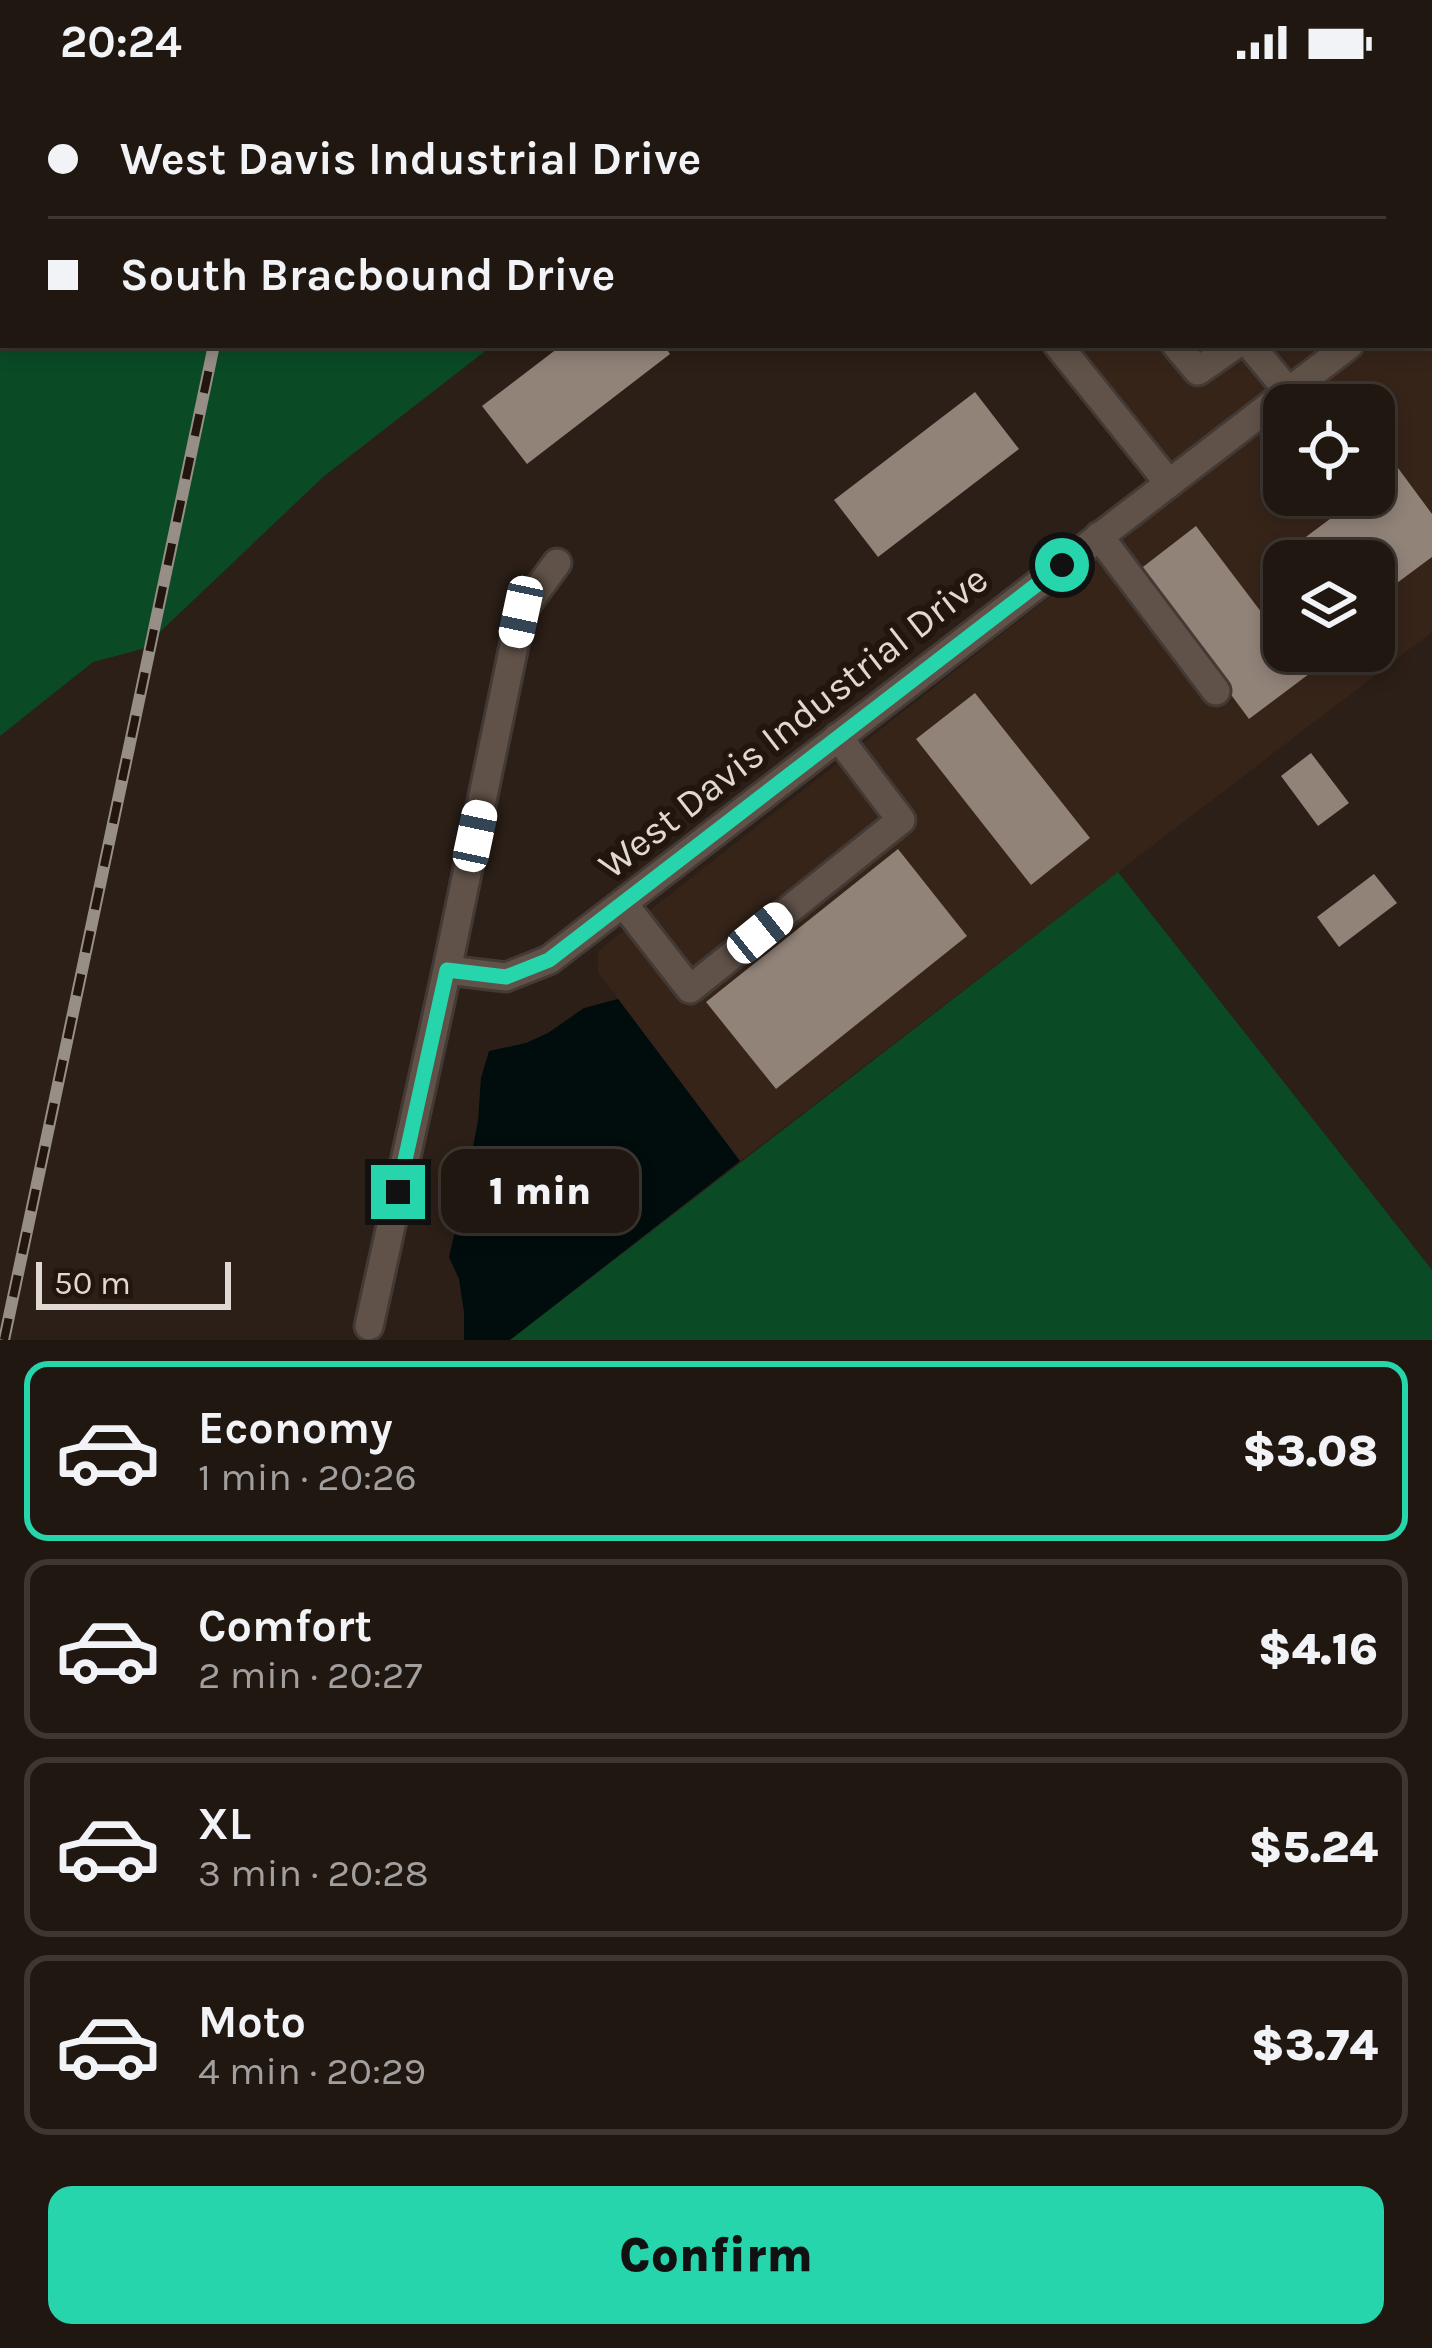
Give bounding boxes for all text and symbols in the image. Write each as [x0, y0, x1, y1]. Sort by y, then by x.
text: 20:24 [60, 16, 182, 68]
text: West Davis Industrial Drive [120, 133, 701, 185]
text: South Bracbound Drive [120, 249, 615, 301]
map controls [1263, 384, 1395, 672]
button: locate [1263, 384, 1395, 516]
route start [1035, 538, 1089, 592]
button: layers [1263, 540, 1395, 672]
street label: West Davis Industrial Drive [589, 556, 997, 888]
car [496, 573, 546, 651]
car [450, 797, 500, 875]
car [721, 896, 799, 970]
callout: 1 min [440, 1150, 638, 1234]
route end [371, 1165, 425, 1219]
text: 1 min [489, 1168, 591, 1214]
scale bar [36, 1256, 231, 1309]
text: 50 m [54, 1264, 131, 1302]
icon: car [54, 1397, 162, 1505]
text: Economy [198, 1402, 393, 1454]
text: $3.08 [1242, 1425, 1378, 1477]
text: 1 min · 20:26 [198, 1454, 417, 1500]
icon: car [54, 1595, 162, 1703]
text: Comfort [198, 1600, 372, 1652]
text: $4.16 [1258, 1623, 1378, 1675]
text: 2 min · 20:27 [198, 1652, 423, 1698]
icon: car [54, 1793, 162, 1901]
text: XL [198, 1798, 251, 1850]
text: $5.24 [1249, 1821, 1378, 1873]
text: 3 min · 20:28 [198, 1850, 429, 1896]
icon: car [54, 1991, 162, 2099]
text: Moto [198, 1996, 306, 2048]
text: $3.74 [1251, 2019, 1378, 2071]
text: 4 min · 20:29 [198, 2048, 426, 2094]
button: Confirm [48, 2186, 1384, 2324]

